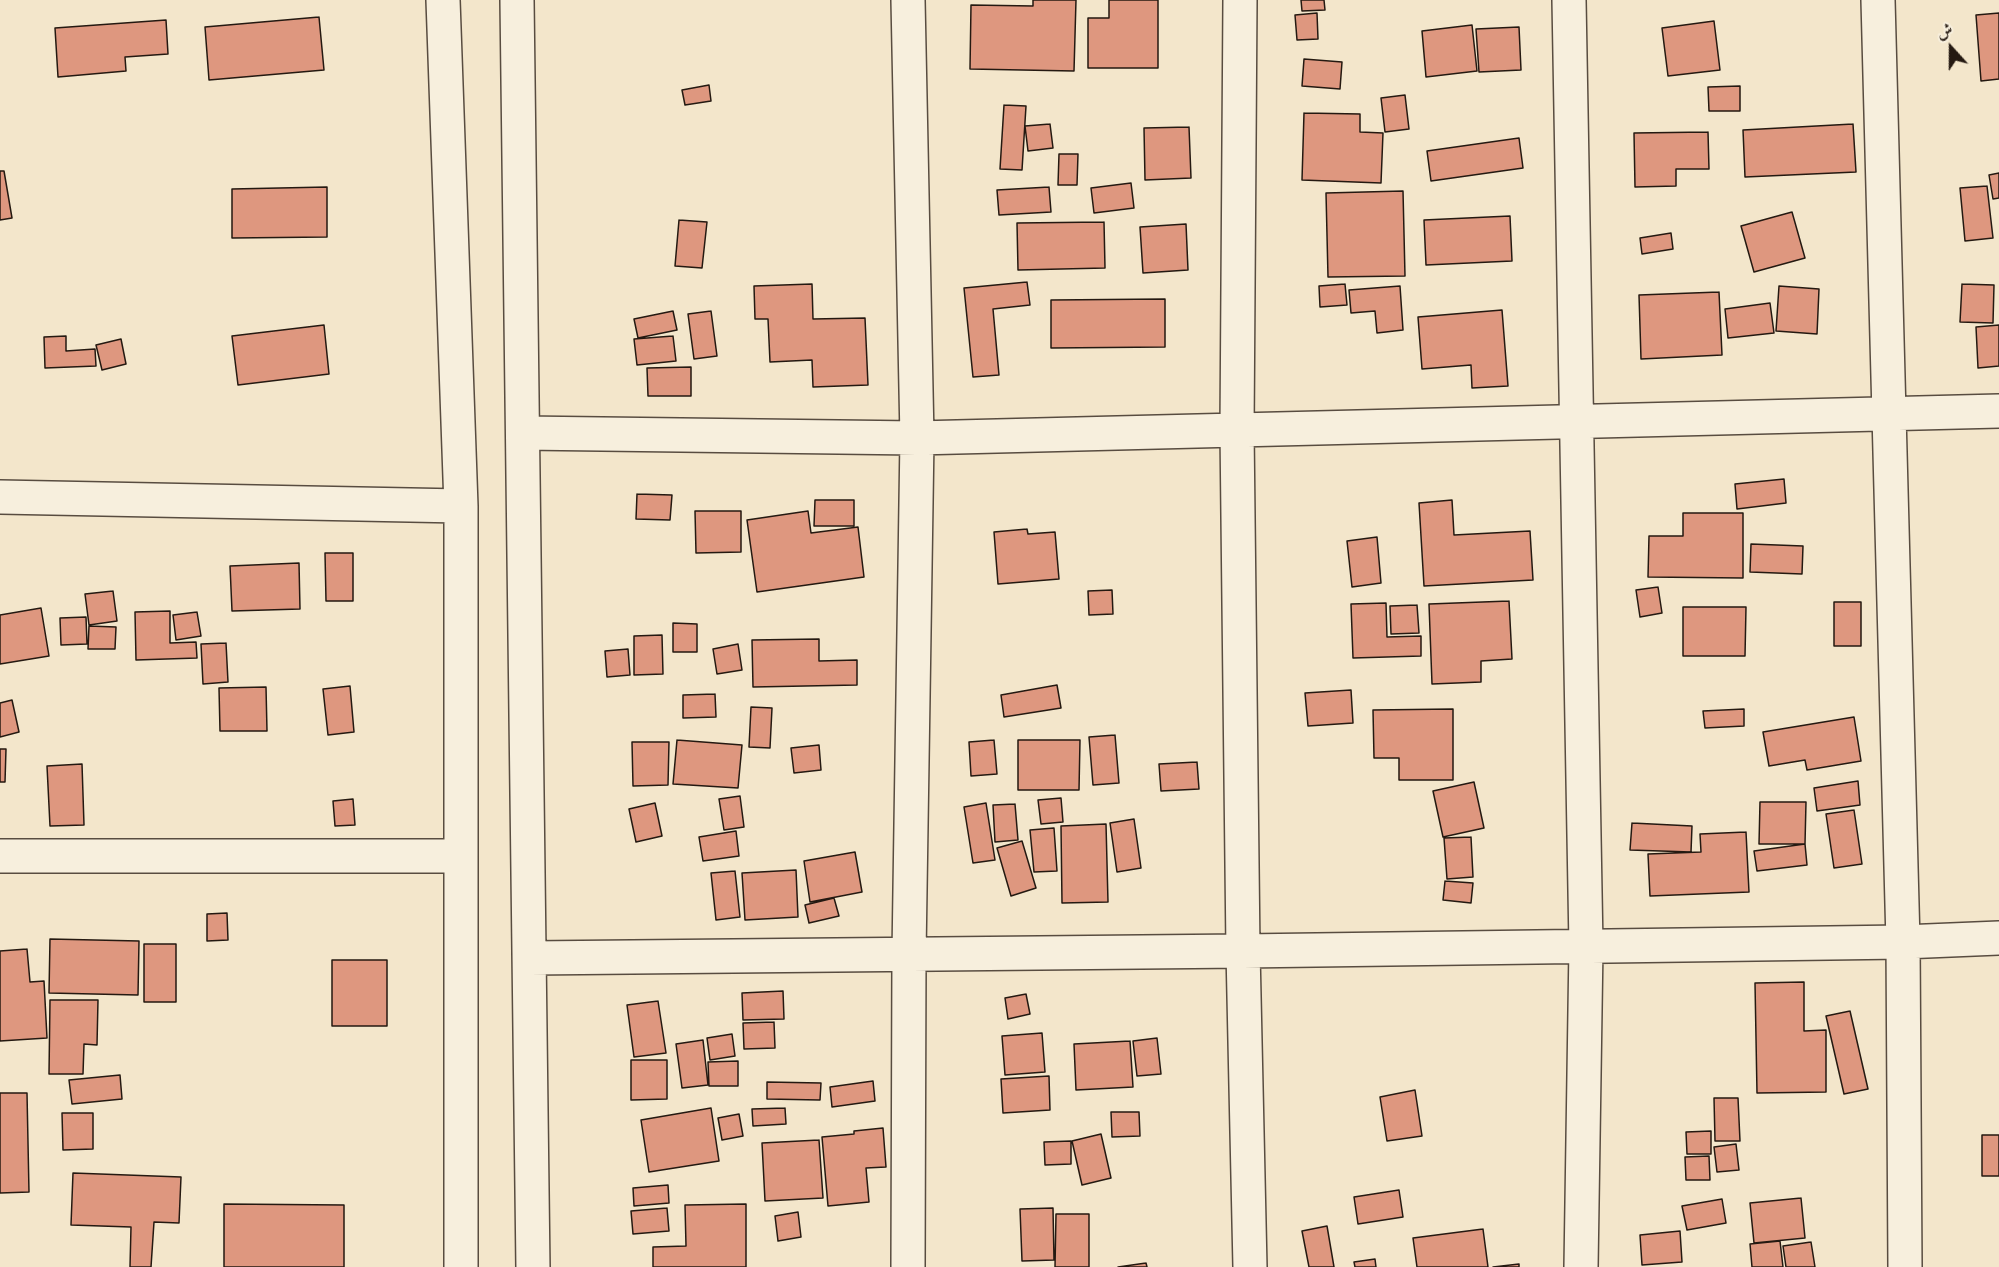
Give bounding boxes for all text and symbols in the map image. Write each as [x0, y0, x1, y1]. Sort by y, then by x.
north arrow [1921, 18, 1981, 78]
text: ش [1934, 19, 1956, 43]

